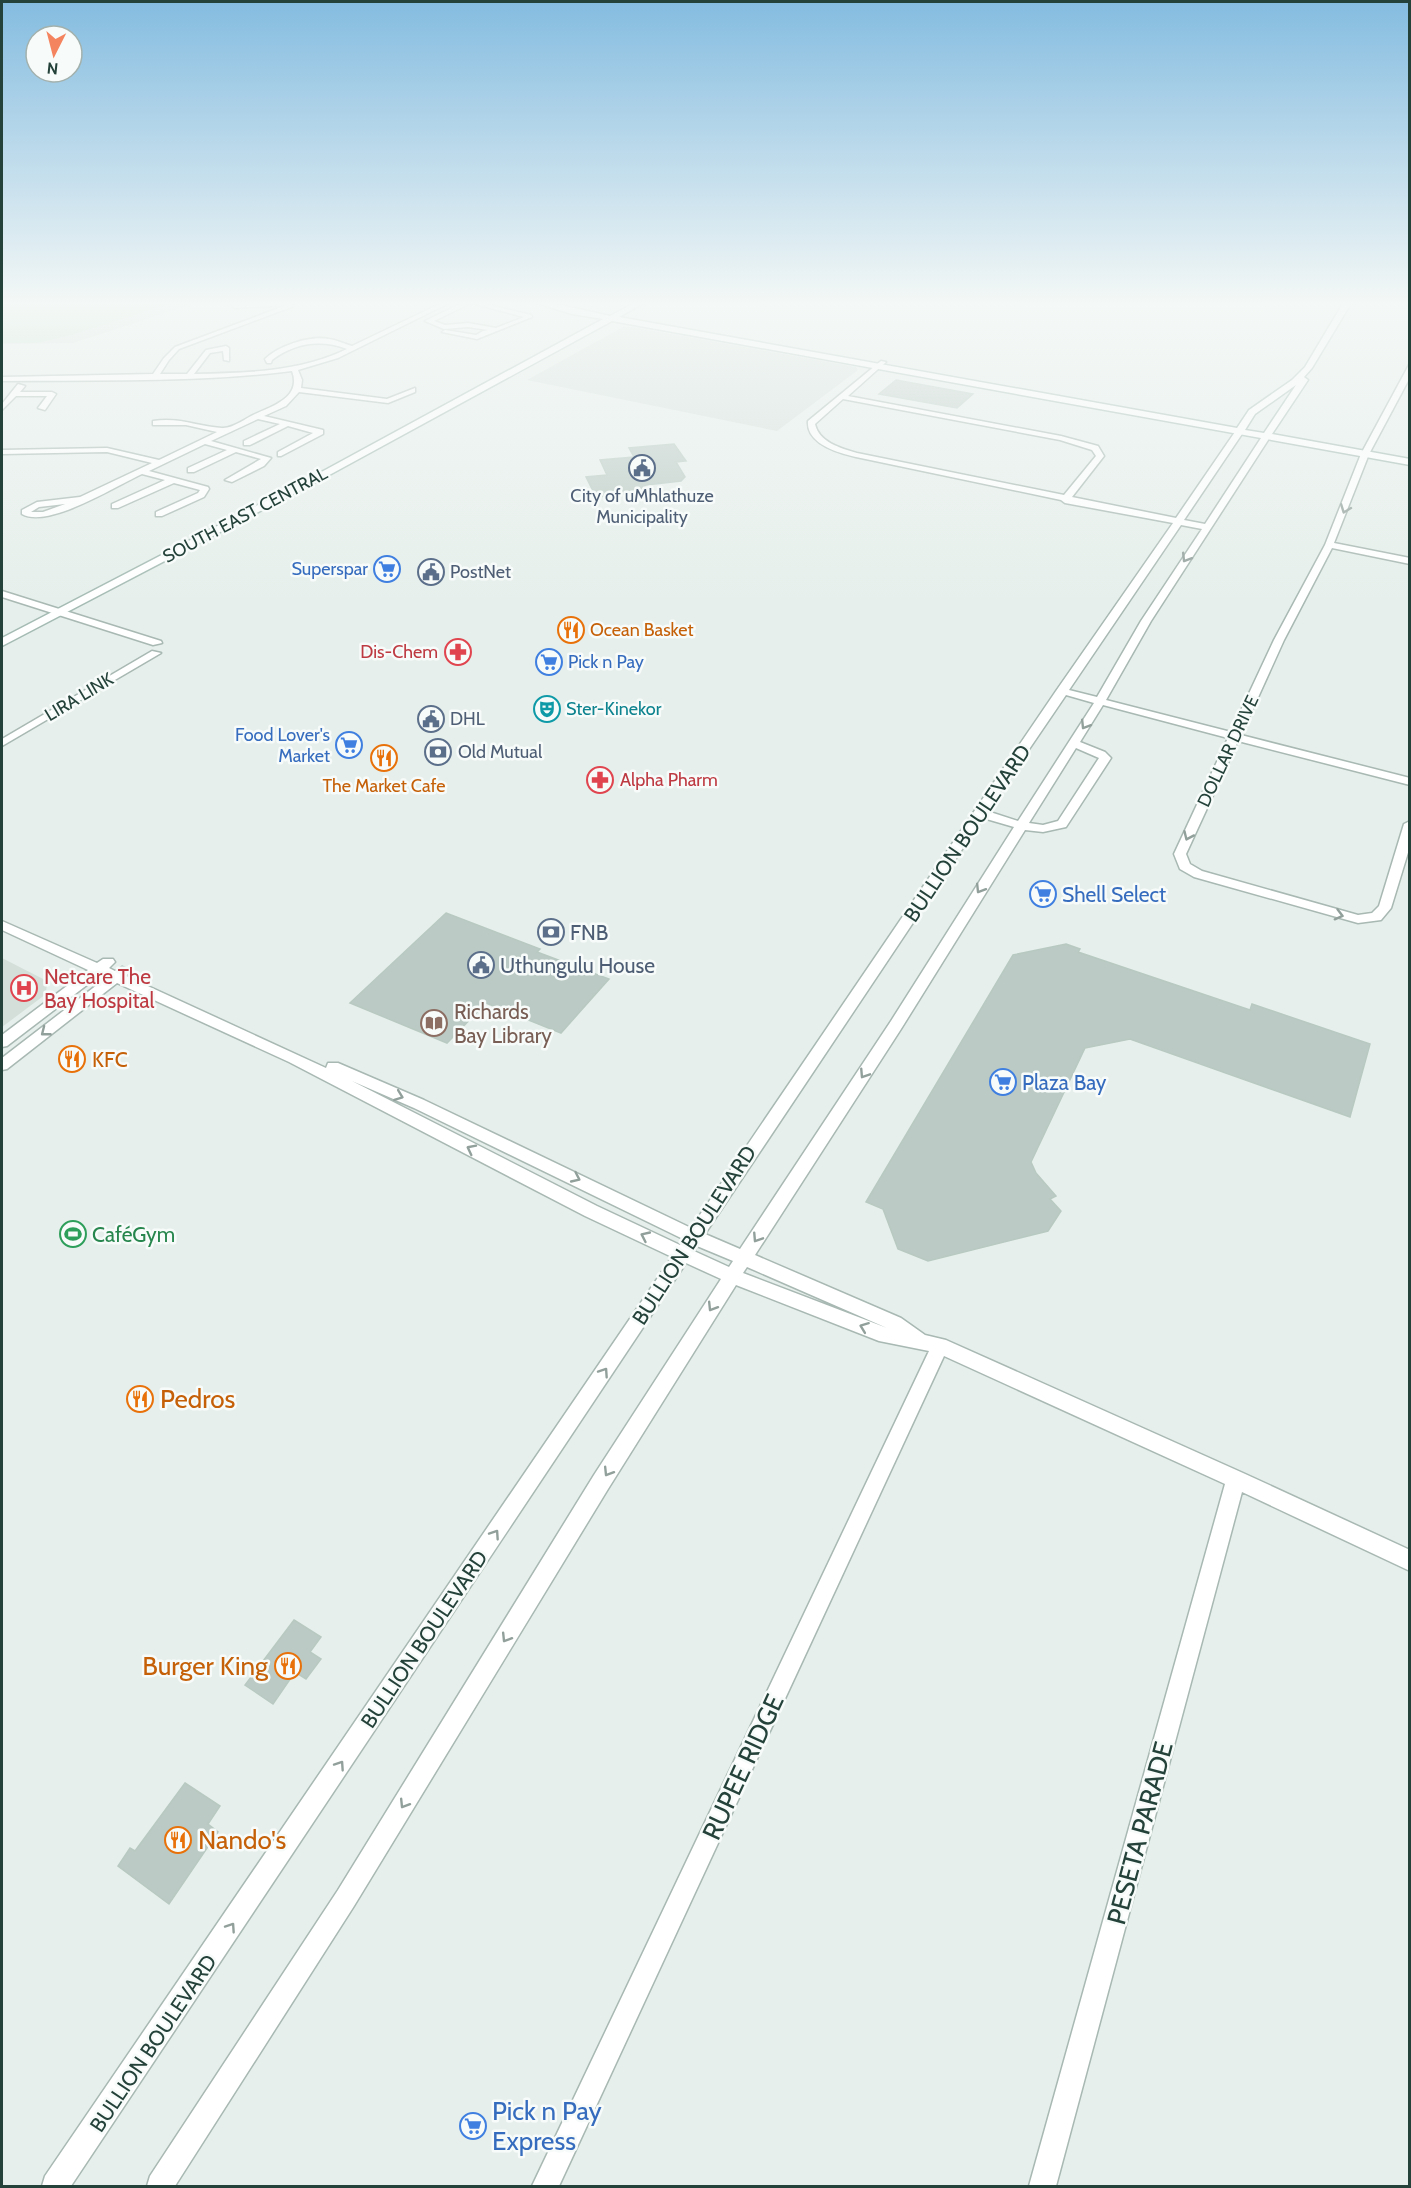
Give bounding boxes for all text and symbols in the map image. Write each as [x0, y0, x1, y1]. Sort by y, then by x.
north arrow [24, 24, 84, 84]
text: N [46, 58, 59, 78]
public building icon: City of uMhlathuze Municipality [627, 453, 657, 483]
street label: SOUTH EAST CENTRAL [159, 462, 331, 568]
place label: City of uMhlathuze Municipality [570, 485, 714, 528]
one-way arrow [1339, 503, 1352, 514]
one-way arrow [1182, 551, 1193, 562]
supermarket icon: Superspar [372, 554, 402, 584]
public building icon: PostNet [416, 557, 446, 587]
place label: Superspar [291, 558, 368, 580]
place label: PostNet [450, 561, 511, 583]
restaurant icon: Ocean Basket [556, 615, 586, 645]
place label: Ocean Basket [590, 619, 694, 641]
pharmacy icon: Dis-Chem [443, 637, 473, 667]
place label: Dis-Chem [360, 641, 438, 663]
supermarket icon: Pick n Pay [534, 647, 564, 677]
place label: Pick n Pay [568, 651, 644, 673]
street label: LIRA LINK [41, 668, 118, 726]
street label: DOLLAR DRIVE [1193, 692, 1263, 810]
theatre icon: Ster-Kinekor [532, 694, 562, 724]
place label: Ster-Kinekor [566, 698, 662, 720]
public building icon: DHL [416, 704, 446, 734]
place label: DHL [450, 708, 485, 730]
one-way arrow [1081, 718, 1092, 729]
place label: Food Lover's Market [235, 724, 330, 767]
supermarket icon: Food Lover's Market [334, 730, 364, 760]
bank icon: Old Mutual [423, 737, 453, 767]
street label: BULLION BOULEVARD [898, 740, 1036, 926]
place label: Old Mutual [458, 741, 543, 763]
restaurant icon: The Market Cafe [369, 743, 399, 773]
pharmacy icon: Alpha Pharm [585, 765, 615, 795]
place label: Alpha Pharm [620, 769, 718, 791]
place label: The Market Cafe [323, 775, 445, 797]
one-way arrow [1183, 830, 1195, 841]
supermarket icon: Shell Select [1028, 879, 1058, 909]
place label: Shell Select [1062, 882, 1166, 907]
one-way arrow [976, 883, 988, 893]
one-way arrow [1334, 907, 1344, 920]
bank icon: FNB [536, 917, 566, 947]
place label: FNB [570, 920, 608, 945]
public building icon: Uthungulu House [466, 950, 496, 980]
place label: Uthungulu House [500, 953, 655, 978]
place label: Netcare The Bay Hospital [44, 964, 155, 1013]
hospital icon: Netcare The Bay Hospital [9, 973, 39, 1003]
place label: Richards Bay Library [454, 999, 552, 1048]
library icon: Richards Bay Library [419, 1008, 449, 1038]
one-way arrow [41, 1024, 52, 1035]
restaurant icon: KFC [57, 1044, 87, 1074]
place label: KFC [92, 1047, 128, 1072]
supermarket icon: Plaza Bay [988, 1067, 1018, 1097]
one-way arrow [860, 1068, 871, 1079]
place label: Plaza Bay [1022, 1070, 1107, 1095]
one-way arrow [393, 1089, 404, 1101]
street label: BULLION BOULEVARD [627, 1141, 761, 1329]
one-way arrow [466, 1145, 477, 1156]
one-way arrow [569, 1171, 580, 1183]
sports icon: CaféGym [58, 1219, 88, 1249]
place label: CaféGym [92, 1222, 175, 1247]
one-way arrow [753, 1231, 764, 1242]
one-way arrow [641, 1232, 652, 1244]
one-way arrow [708, 1300, 719, 1311]
one-way arrow [859, 1322, 870, 1334]
one-way arrow [597, 1367, 608, 1378]
place label: Pedros [160, 1383, 235, 1415]
restaurant icon: Pedros [125, 1384, 155, 1414]
one-way arrow [604, 1465, 615, 1476]
one-way arrow [488, 1529, 499, 1540]
street label: BULLION BOULEVARD [355, 1546, 493, 1732]
one-way arrow [501, 1632, 513, 1642]
place label: Burger King [142, 1650, 269, 1682]
restaurant icon: Burger King [273, 1651, 303, 1681]
street label: RUPEE RIDGE [695, 1689, 791, 1845]
street label: PESETA PARADE [1100, 1738, 1180, 1928]
one-way arrow [333, 1761, 344, 1772]
one-way arrow [399, 1798, 411, 1808]
place label: Nando's [198, 1824, 286, 1856]
restaurant icon: Nando's [163, 1825, 193, 1855]
one-way arrow [224, 1923, 235, 1934]
street label: BULLION BOULEVARD [84, 1950, 222, 2136]
place label: Pick n Pay Express [492, 2095, 602, 2157]
supermarket icon: Pick n Pay Express [458, 2111, 488, 2141]

